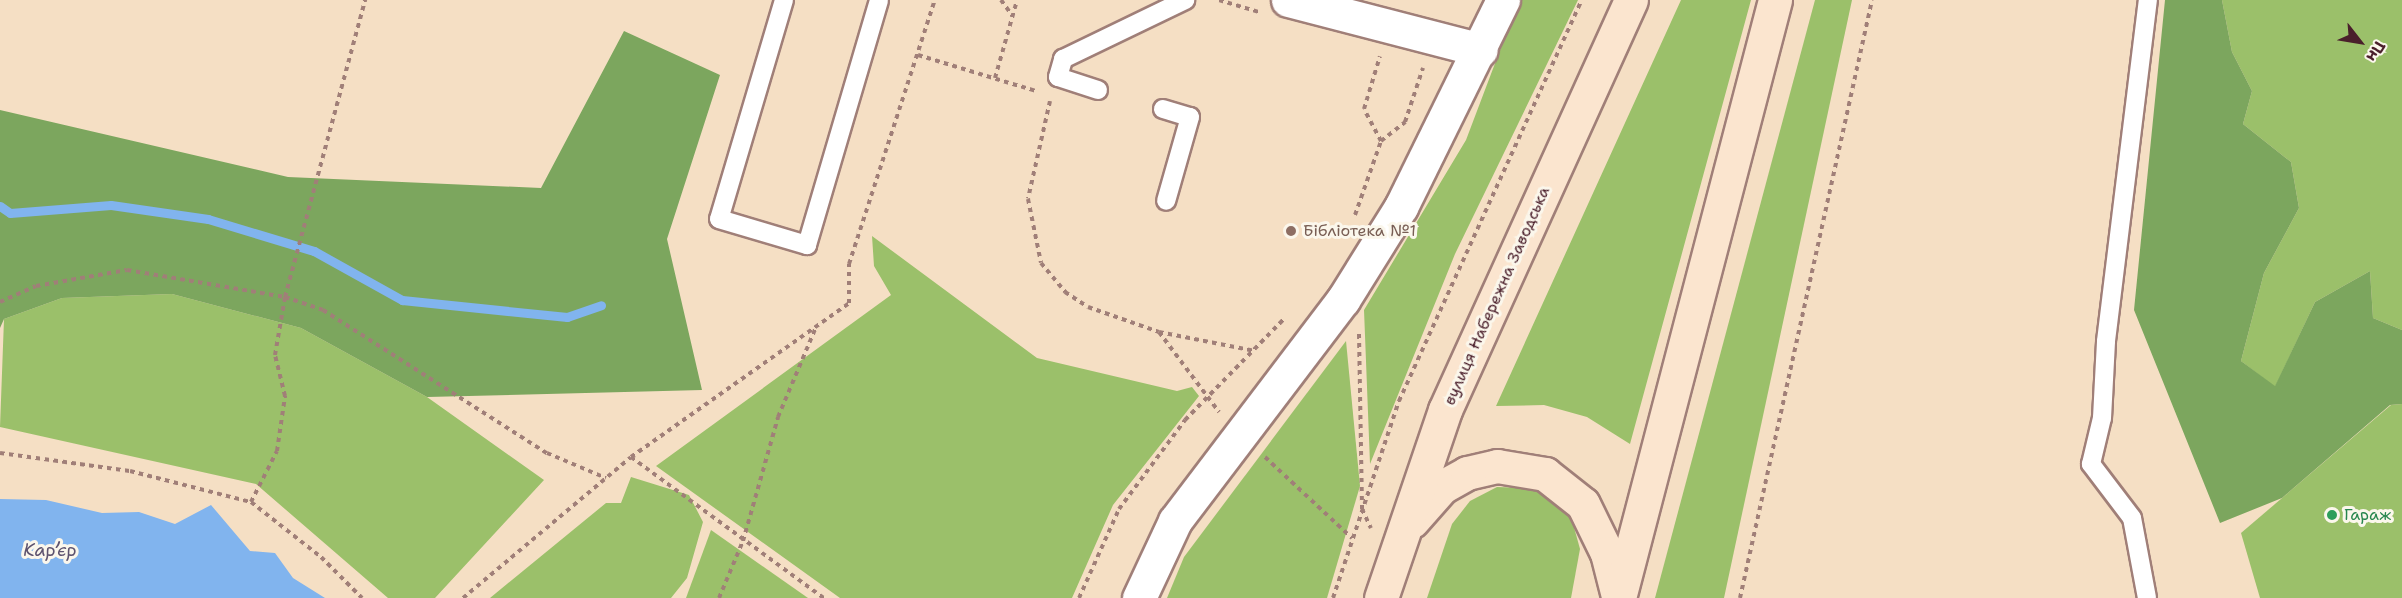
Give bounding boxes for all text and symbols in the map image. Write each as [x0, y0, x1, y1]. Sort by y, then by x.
north arrow [2330, 12, 2390, 72]
text: Пн [2361, 37, 2390, 66]
street label: вулиця Набережна Заводська [1440, 184, 1554, 408]
place label: Бібліотека №1 [1303, 221, 1416, 241]
marker: Бібліотека №1 [1284, 224, 1298, 238]
place label: Гараж [2344, 505, 2391, 525]
marker: Гараж [2325, 508, 2339, 522]
water label: Кар’єр [23, 539, 77, 561]

